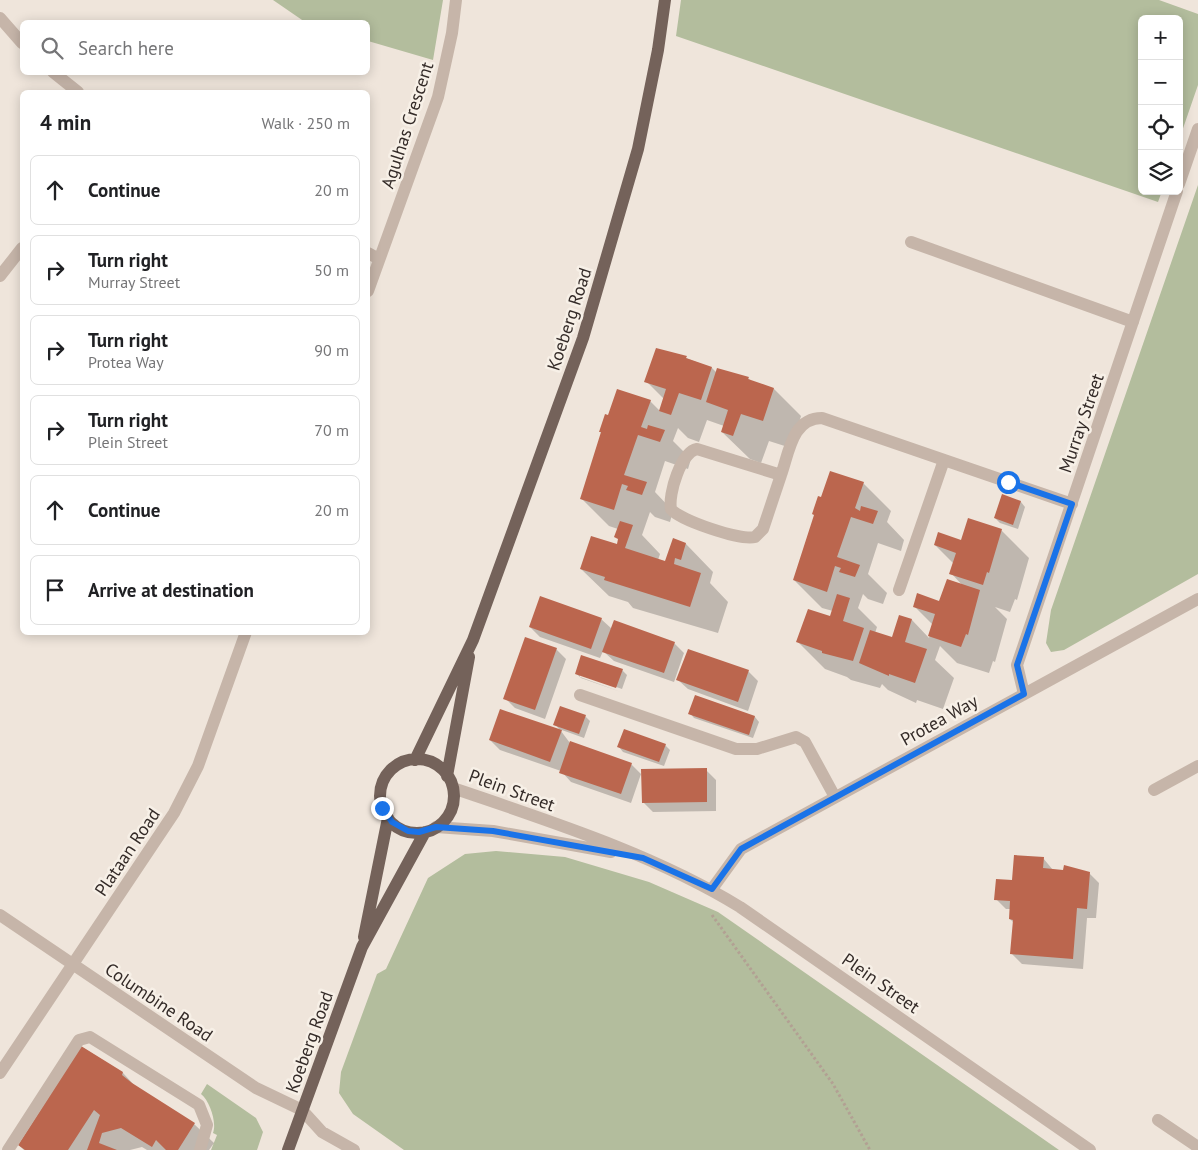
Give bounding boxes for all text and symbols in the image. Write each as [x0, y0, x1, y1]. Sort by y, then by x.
map controls [1138, 15, 1183, 195]
button: + [1138, 15, 1183, 60]
search box [20, 20, 370, 75]
icon: search [38, 34, 66, 62]
text: Search here [78, 36, 174, 60]
street label: Agulhas Crescent [376, 59, 438, 191]
button: − [1138, 60, 1183, 105]
button: locate [1138, 105, 1183, 150]
text: 4 min [40, 109, 91, 136]
text: Walk · 250 m [261, 113, 350, 133]
button: layers [1138, 150, 1183, 195]
icon: ahead [41, 176, 69, 204]
text: Continue [88, 178, 160, 202]
text: 20 m [314, 180, 349, 200]
text: Turn right [88, 248, 168, 272]
icon: right [41, 256, 69, 284]
text: 50 m [314, 260, 349, 280]
street label: Koeberg Road [542, 265, 596, 373]
text: Murray Street [88, 272, 180, 292]
text: Turn right [88, 328, 168, 352]
icon: right [41, 336, 69, 364]
text: 90 m [314, 340, 349, 360]
text: Protea Way [88, 352, 164, 372]
street label: Murray Street [1053, 370, 1109, 476]
text: Turn right [88, 408, 168, 432]
icon: right [41, 416, 69, 444]
text: 70 m [314, 420, 349, 440]
text: Plein Street [88, 432, 168, 452]
route start [997, 471, 1020, 494]
icon: ahead [41, 496, 69, 524]
text: Continue [88, 498, 160, 522]
text: 20 m [314, 500, 349, 520]
icon: arrive [41, 576, 69, 604]
text: Arrive at destination [88, 578, 254, 602]
street label: Protea Way [896, 689, 982, 751]
street label: Plein Street [466, 764, 558, 816]
route end [371, 797, 394, 820]
street label: Plataan Road [89, 804, 165, 900]
street label: Plein Street [838, 948, 924, 1018]
street label: Columbine Road [101, 957, 217, 1047]
street label: Koeberg Road [280, 988, 338, 1096]

